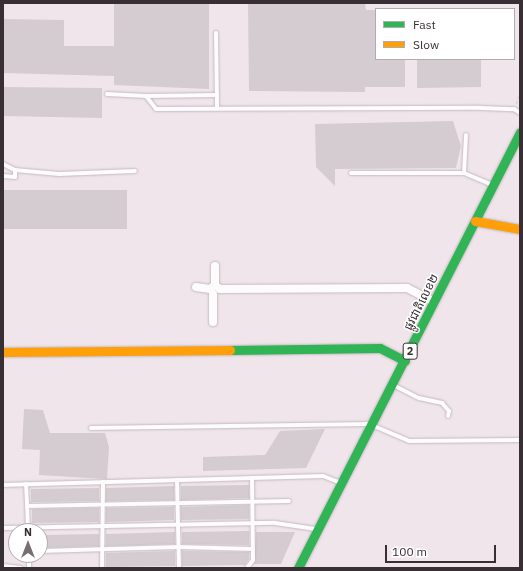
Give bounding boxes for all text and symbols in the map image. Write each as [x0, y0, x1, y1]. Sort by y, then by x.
legend [375, 8, 515, 60]
text: Fast [413, 17, 436, 32]
text: Slow [413, 37, 439, 52]
street label: ផ្លូវជាតិលេខ២ [401, 271, 441, 333]
road number: 2 [402, 342, 418, 360]
north arrow [8, 523, 48, 563]
text: N [24, 525, 32, 539]
scale bar [387, 537, 498, 563]
text: 100 m [392, 544, 427, 559]

